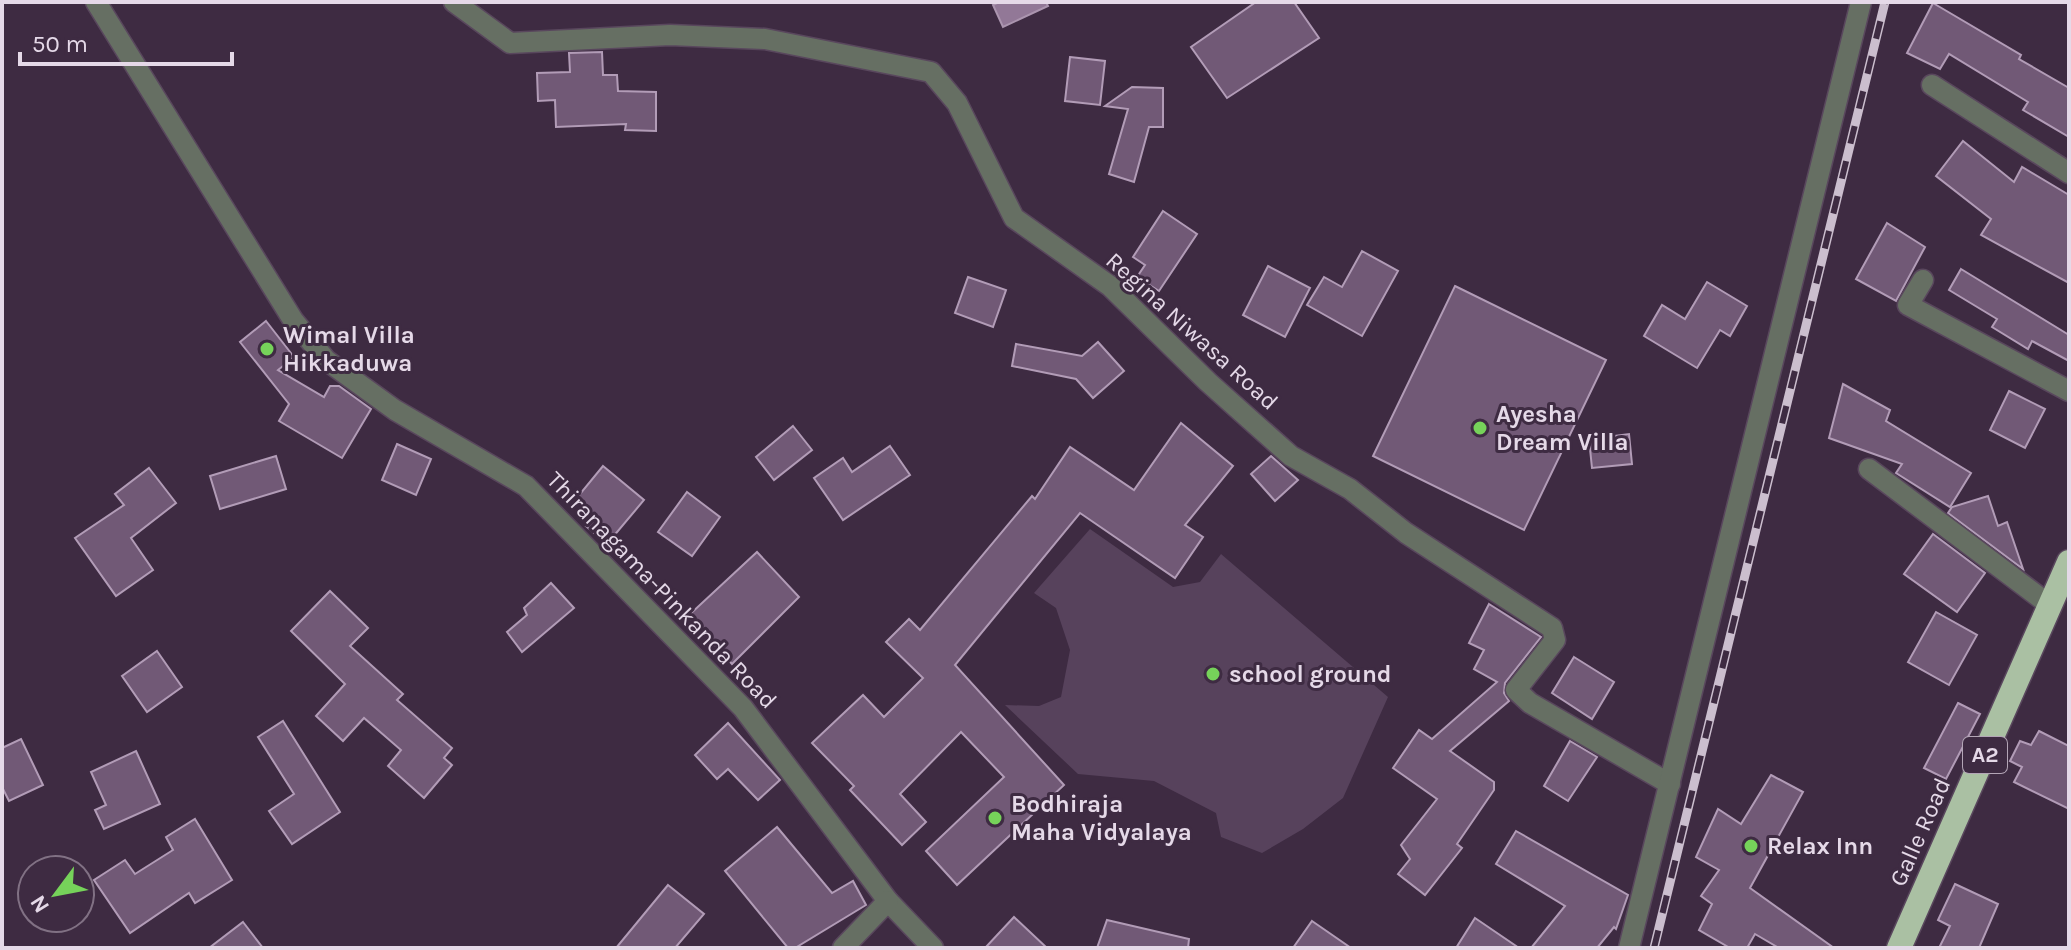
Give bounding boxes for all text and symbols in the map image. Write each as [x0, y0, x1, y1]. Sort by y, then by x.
scale bar [20, 16, 232, 66]
text: 50 m [32, 30, 88, 58]
street label: Regina Niwasa Road [1100, 246, 1284, 416]
place label: Wimal Villa Hikkaduwa [283, 321, 415, 377]
marker: Wimal Villa Hikkaduwa [258, 340, 276, 358]
place label: Ayesha Dream Villa [1496, 400, 1629, 456]
marker: Ayesha Dream Villa [1471, 419, 1489, 437]
street label: Thiranagama-Pinkanda Road [541, 466, 783, 714]
place label: school ground [1229, 660, 1392, 688]
marker: school ground [1204, 665, 1222, 683]
road number: A2 [1963, 737, 2007, 773]
street label: Galle Road [1884, 774, 1956, 890]
place label: Bodhiraja Maha Vidyalaya [1011, 790, 1192, 846]
marker: Bodhiraja Maha Vidyalaya [986, 809, 1004, 827]
place label: Relax Inn [1767, 832, 1873, 860]
marker: Relax Inn [1742, 837, 1760, 855]
north arrow [16, 854, 96, 934]
text: N [25, 890, 55, 918]

